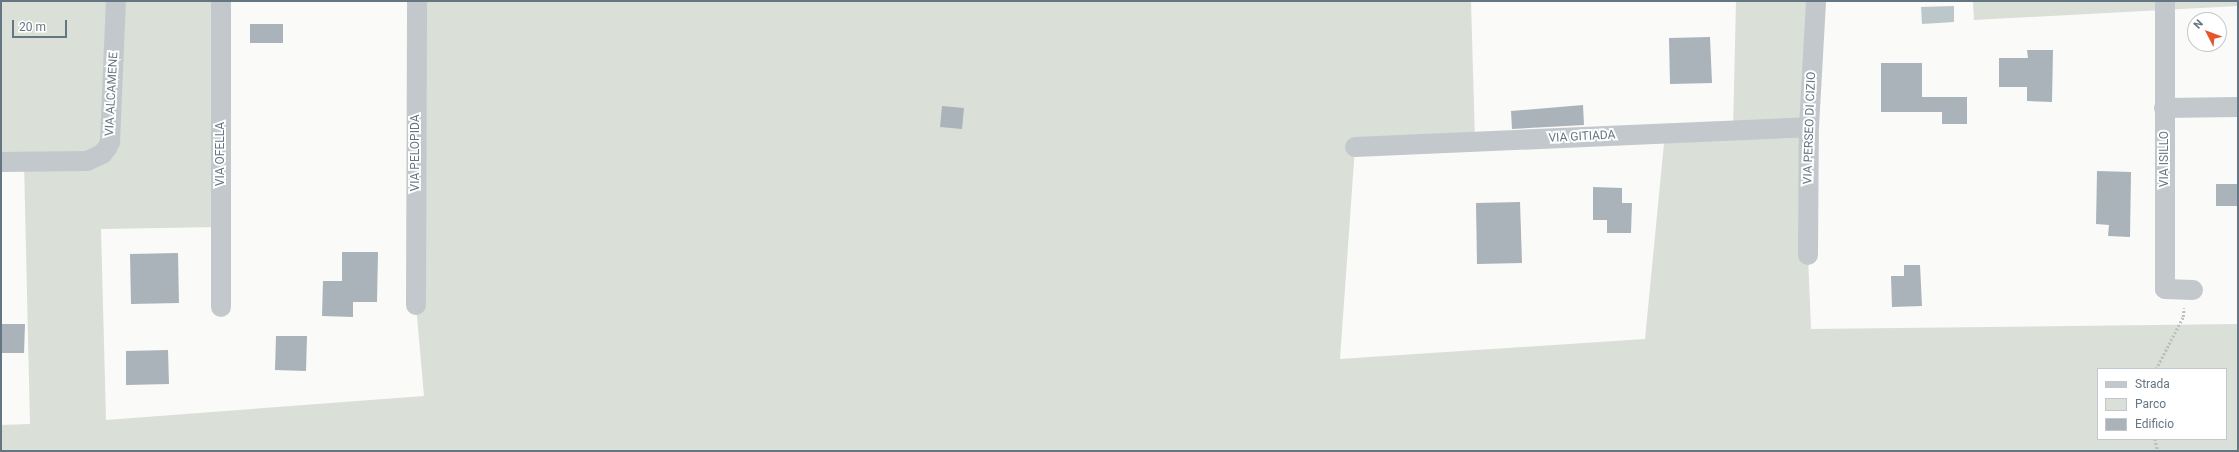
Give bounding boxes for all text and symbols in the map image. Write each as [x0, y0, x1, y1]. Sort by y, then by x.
scale bar [14, 12, 69, 38]
north arrow [2187, 12, 2227, 52]
text: N [2191, 17, 2206, 32]
text: 20 m [19, 20, 46, 34]
street label: VIA ALCAMENE [103, 52, 121, 136]
street label: VIA PERSEO DI CIZIO [1801, 71, 1819, 185]
street label: VIA PELOPIDA [409, 115, 423, 191]
street label: VIA OFELLA [214, 122, 228, 186]
street label: VIA GITIADA [1548, 128, 1616, 146]
street label: VIA ISILLO [2158, 131, 2172, 187]
legend [2097, 368, 2227, 440]
text: Strada [2135, 377, 2170, 391]
text: Parco [2135, 397, 2166, 411]
text: Edificio [2135, 417, 2174, 431]

